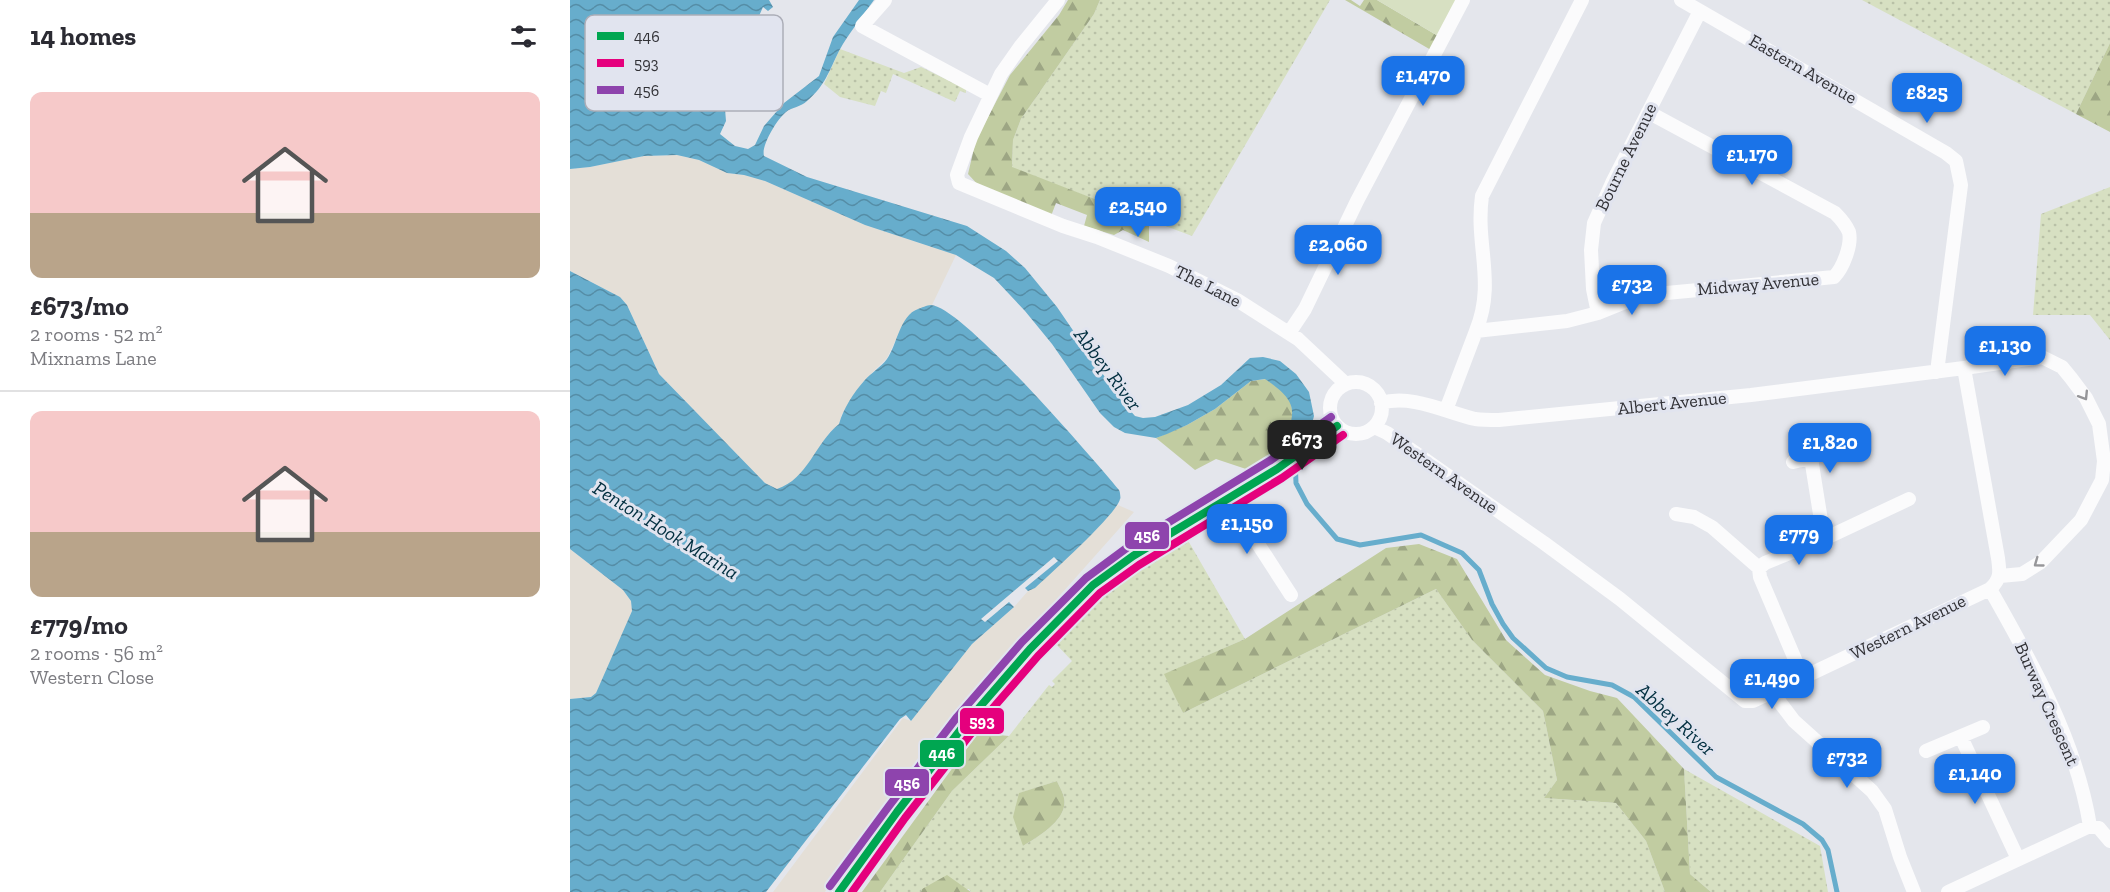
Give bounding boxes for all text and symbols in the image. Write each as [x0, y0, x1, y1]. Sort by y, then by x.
legend [585, 15, 783, 111]
text: 14 homes [30, 20, 136, 52]
icon: filters [507, 20, 540, 53]
text: 446 [634, 27, 660, 46]
street label: Eastern Avenue [1745, 29, 1861, 109]
text: 593 [634, 54, 659, 73]
pin: £1,470 [1374, 56, 1472, 107]
text: £1,470 [1396, 63, 1450, 87]
pin: £825 [1891, 73, 1963, 124]
text: £825 [1906, 80, 1948, 104]
text: 456 [634, 81, 659, 100]
street label: Bourne Avenue [1590, 100, 1662, 214]
icon: home [231, 131, 339, 239]
pin: £1,170 [1703, 135, 1801, 186]
text: £1,170 [1726, 142, 1778, 166]
pin: £2,540 [1089, 187, 1187, 238]
text: £2,540 [1109, 194, 1167, 218]
pin: £2,060 [1289, 225, 1387, 276]
text: £2,060 [1309, 232, 1367, 256]
street label: The Lane [1171, 260, 1245, 312]
pin: £732 [1596, 265, 1668, 316]
street label: Midway Avenue [1696, 268, 1820, 300]
text: £732 [1611, 272, 1653, 296]
text: £673/mo [30, 290, 129, 322]
text: 2 rooms · 52 m² [30, 322, 163, 346]
water label: Abbey River [1069, 322, 1147, 415]
pin: £1,130 [1956, 326, 2054, 377]
text: £1,130 [1979, 333, 2031, 357]
text: Mixnams Lane [30, 346, 157, 370]
street label: Albert Avenue [1616, 386, 1728, 420]
one-way arrow [2076, 390, 2088, 400]
pin: £673 [1266, 420, 1338, 471]
pin: £1,820 [1781, 423, 1879, 474]
text: £673 [1281, 427, 1323, 451]
street label: Western Avenue [1386, 428, 1502, 518]
text: £1,820 [1802, 430, 1858, 454]
icon: home [231, 450, 339, 558]
water label: Penton Hook Marina [589, 476, 743, 584]
pin: £1,150 [1198, 504, 1296, 555]
text: £1,150 [1221, 511, 1273, 535]
pin: £779 [1763, 515, 1835, 566]
line badge: 456 [1124, 521, 1170, 550]
text: £779 [1779, 522, 1819, 546]
text: 456 [1134, 526, 1160, 545]
one-way arrow [2033, 556, 2044, 567]
street label: Western Avenue [1847, 590, 1969, 664]
text: £779/mo [30, 609, 128, 641]
street label: Burway Crescent [2010, 639, 2084, 769]
text: 2 rooms · 56 m² [30, 641, 163, 665]
pin: £1,490 [1723, 659, 1821, 710]
text: Western Close [30, 665, 154, 689]
text: £1,490 [1744, 666, 1800, 690]
water label: Abbey River [1631, 677, 1720, 760]
line badge: 593 [959, 707, 1005, 735]
text: 593 [969, 712, 995, 731]
pin: £732 [1811, 738, 1883, 789]
line badge: 446 [919, 739, 965, 768]
text: 446 [929, 744, 956, 763]
text: £732 [1826, 745, 1868, 769]
pin: £1,140 [1926, 754, 2024, 805]
text: £1,140 [1948, 761, 2002, 785]
line badge: 456 [884, 768, 930, 797]
text: 456 [894, 774, 920, 793]

